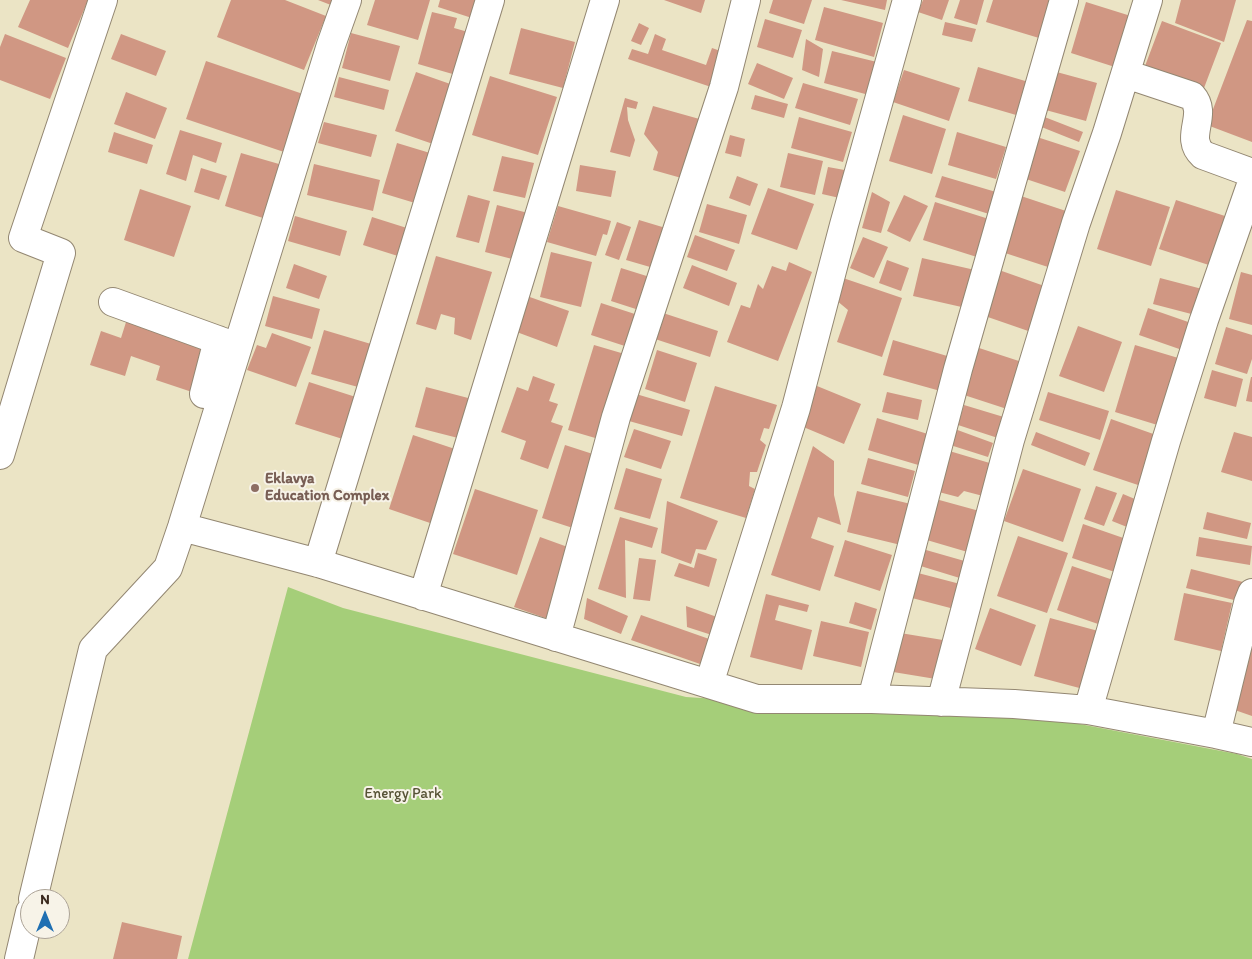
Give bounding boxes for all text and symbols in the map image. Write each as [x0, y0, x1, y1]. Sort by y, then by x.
place label: Eklavya Education Complex [265, 470, 389, 505]
marker: Eklavya Education Complex [249, 482, 261, 494]
park label: Energy Park [364, 785, 442, 803]
north arrow [20, 889, 70, 939]
text: N [40, 891, 50, 908]

